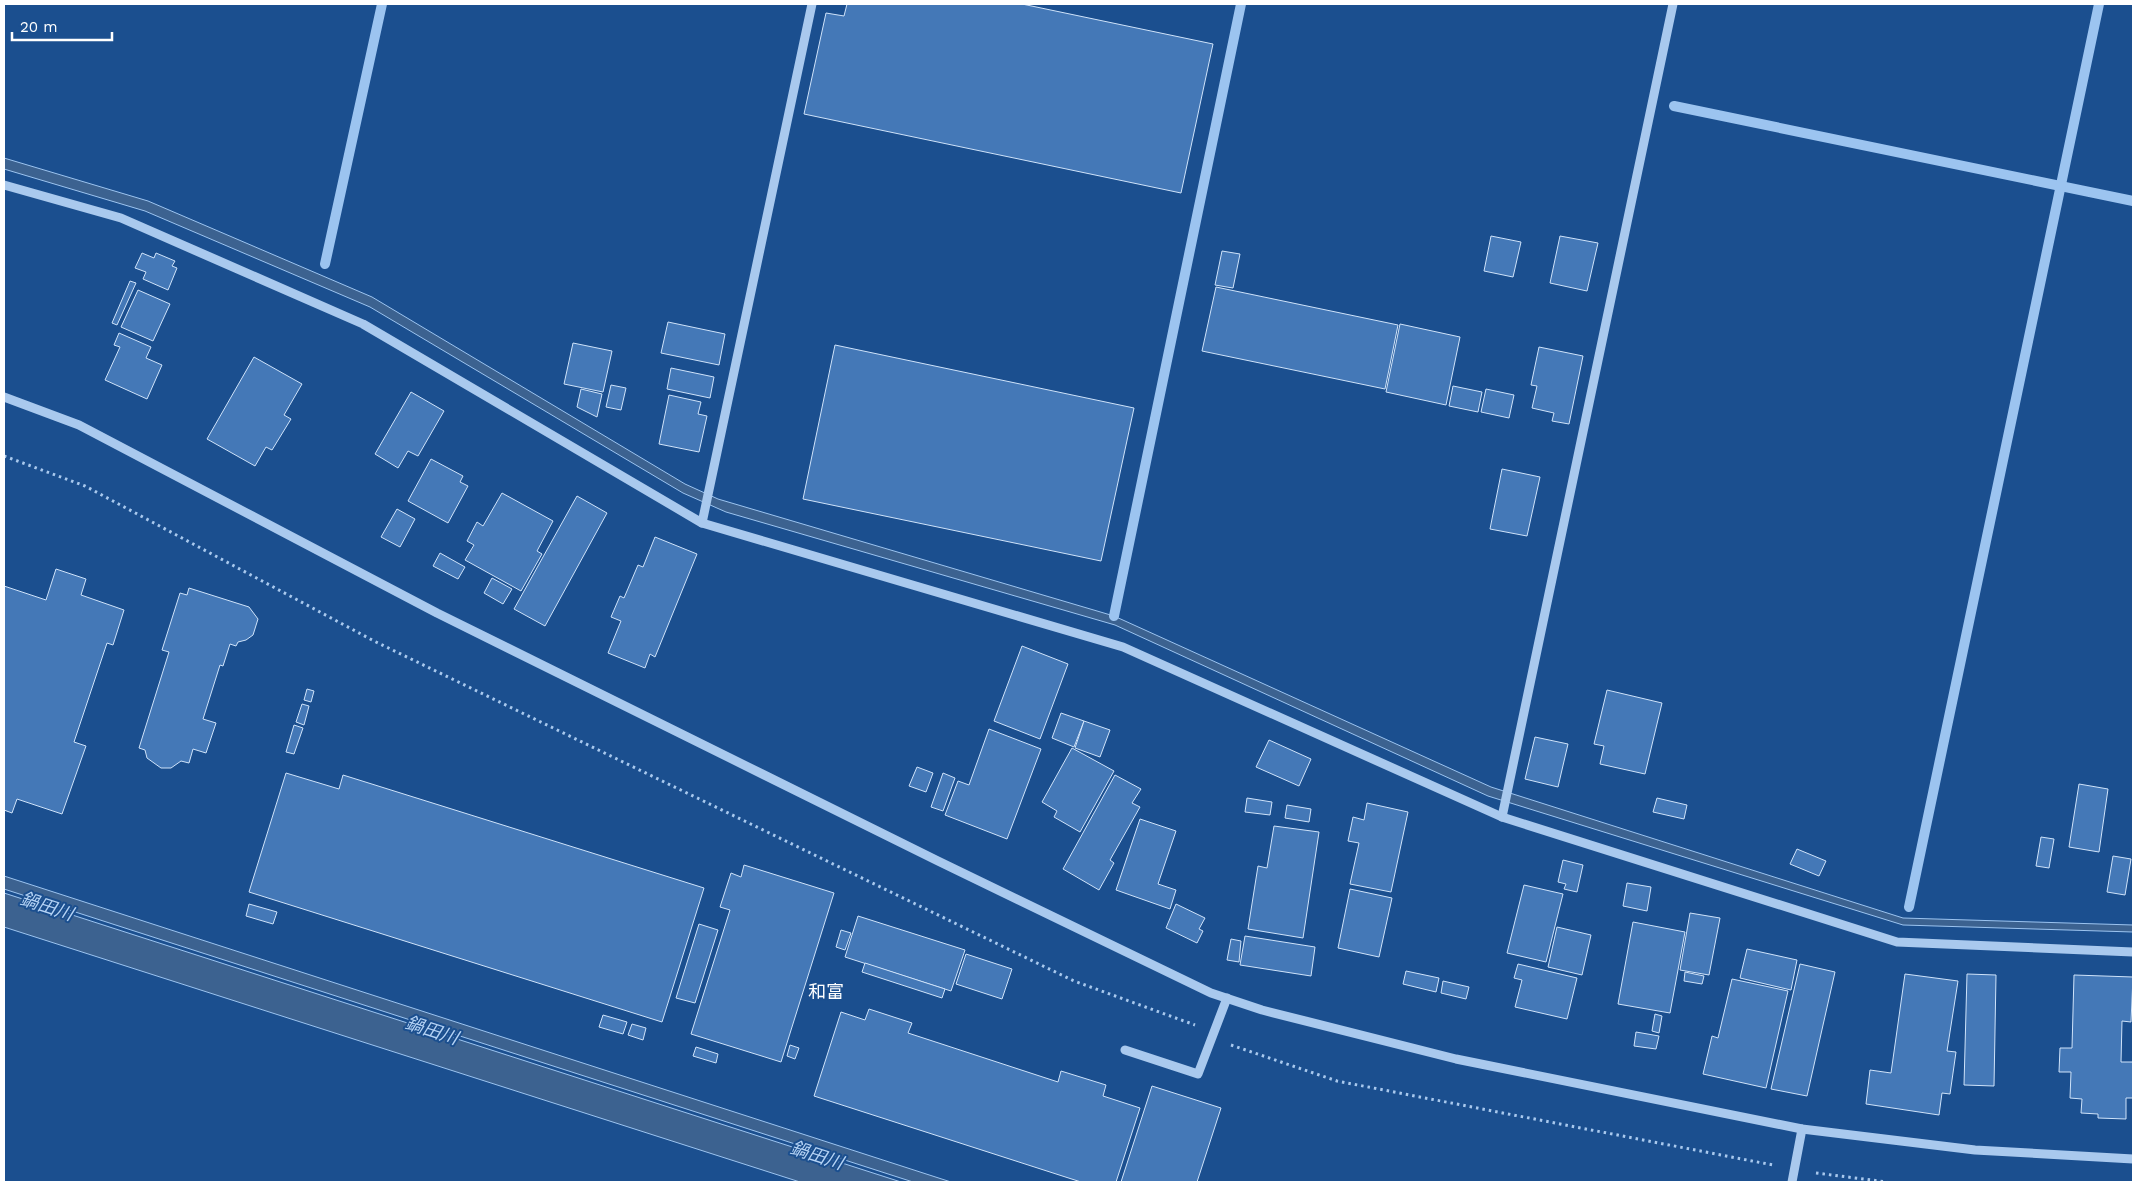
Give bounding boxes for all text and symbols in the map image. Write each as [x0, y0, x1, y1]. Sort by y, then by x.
scale bar [12, 10, 112, 42]
text: 20 m [20, 18, 58, 36]
water label: 鍋田川 [18, 888, 78, 925]
district label: 和富 [808, 981, 844, 1002]
water label: 鍋田川 [403, 1012, 463, 1049]
water label: 鍋田川 [788, 1137, 848, 1174]

